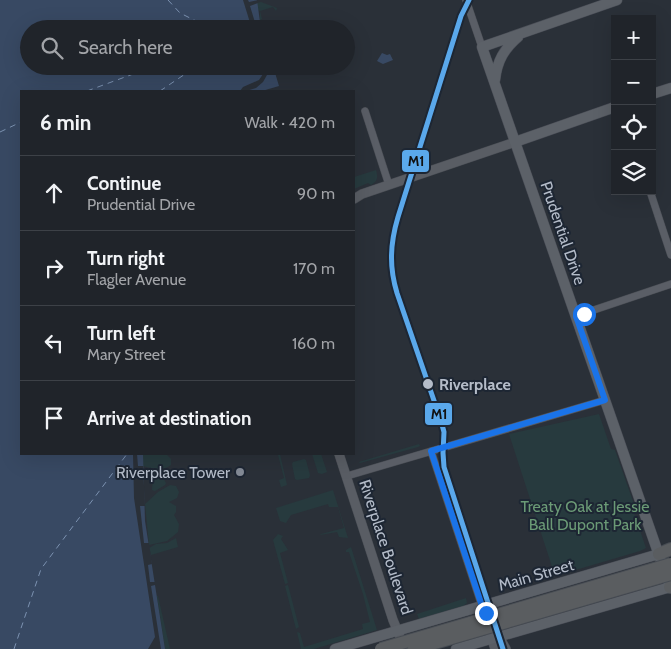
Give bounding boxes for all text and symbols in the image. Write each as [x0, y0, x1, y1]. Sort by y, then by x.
map controls [611, 15, 656, 195]
button: + [611, 15, 656, 60]
search box [20, 20, 355, 75]
icon: search [38, 34, 66, 62]
text: Search here [78, 36, 172, 59]
button: − [611, 60, 656, 105]
button: locate [611, 105, 656, 150]
text: 6 min [40, 110, 91, 135]
text: Walk · 420 m [244, 113, 335, 132]
line badge: M1 [401, 149, 430, 173]
button: layers [611, 150, 656, 195]
text: M1 [408, 152, 424, 170]
text: Continue [87, 172, 161, 195]
icon: ahead [40, 179, 68, 207]
street label: Prudential Drive [536, 179, 590, 287]
text: 90 m [297, 184, 335, 203]
text: Prudential Drive [87, 195, 195, 214]
text: Turn right [87, 247, 165, 270]
icon: right [40, 254, 68, 282]
text: 170 m [293, 259, 335, 278]
text: Flagler Avenue [87, 270, 186, 289]
route start [573, 303, 596, 326]
text: Turn left [87, 322, 155, 345]
icon: left [40, 329, 68, 357]
text: 160 m [292, 334, 335, 353]
text: Mary Street [87, 345, 165, 364]
place label: Riverplace [439, 375, 511, 394]
marker: Riverplace [421, 377, 435, 391]
line badge: M1 [424, 402, 453, 426]
icon: arrive [40, 404, 68, 432]
text: M1 [431, 405, 447, 423]
text: Arrive at destination [87, 407, 251, 430]
place label: Riverplace Tower [116, 463, 231, 482]
marker: Riverplace Tower [234, 466, 246, 478]
street label: Riverplace Boulevard [355, 477, 417, 617]
park label: Treaty Oak at Jessie Ball Dupont Park [521, 497, 649, 534]
street label: Main Street [496, 555, 577, 595]
route end [475, 602, 498, 625]

